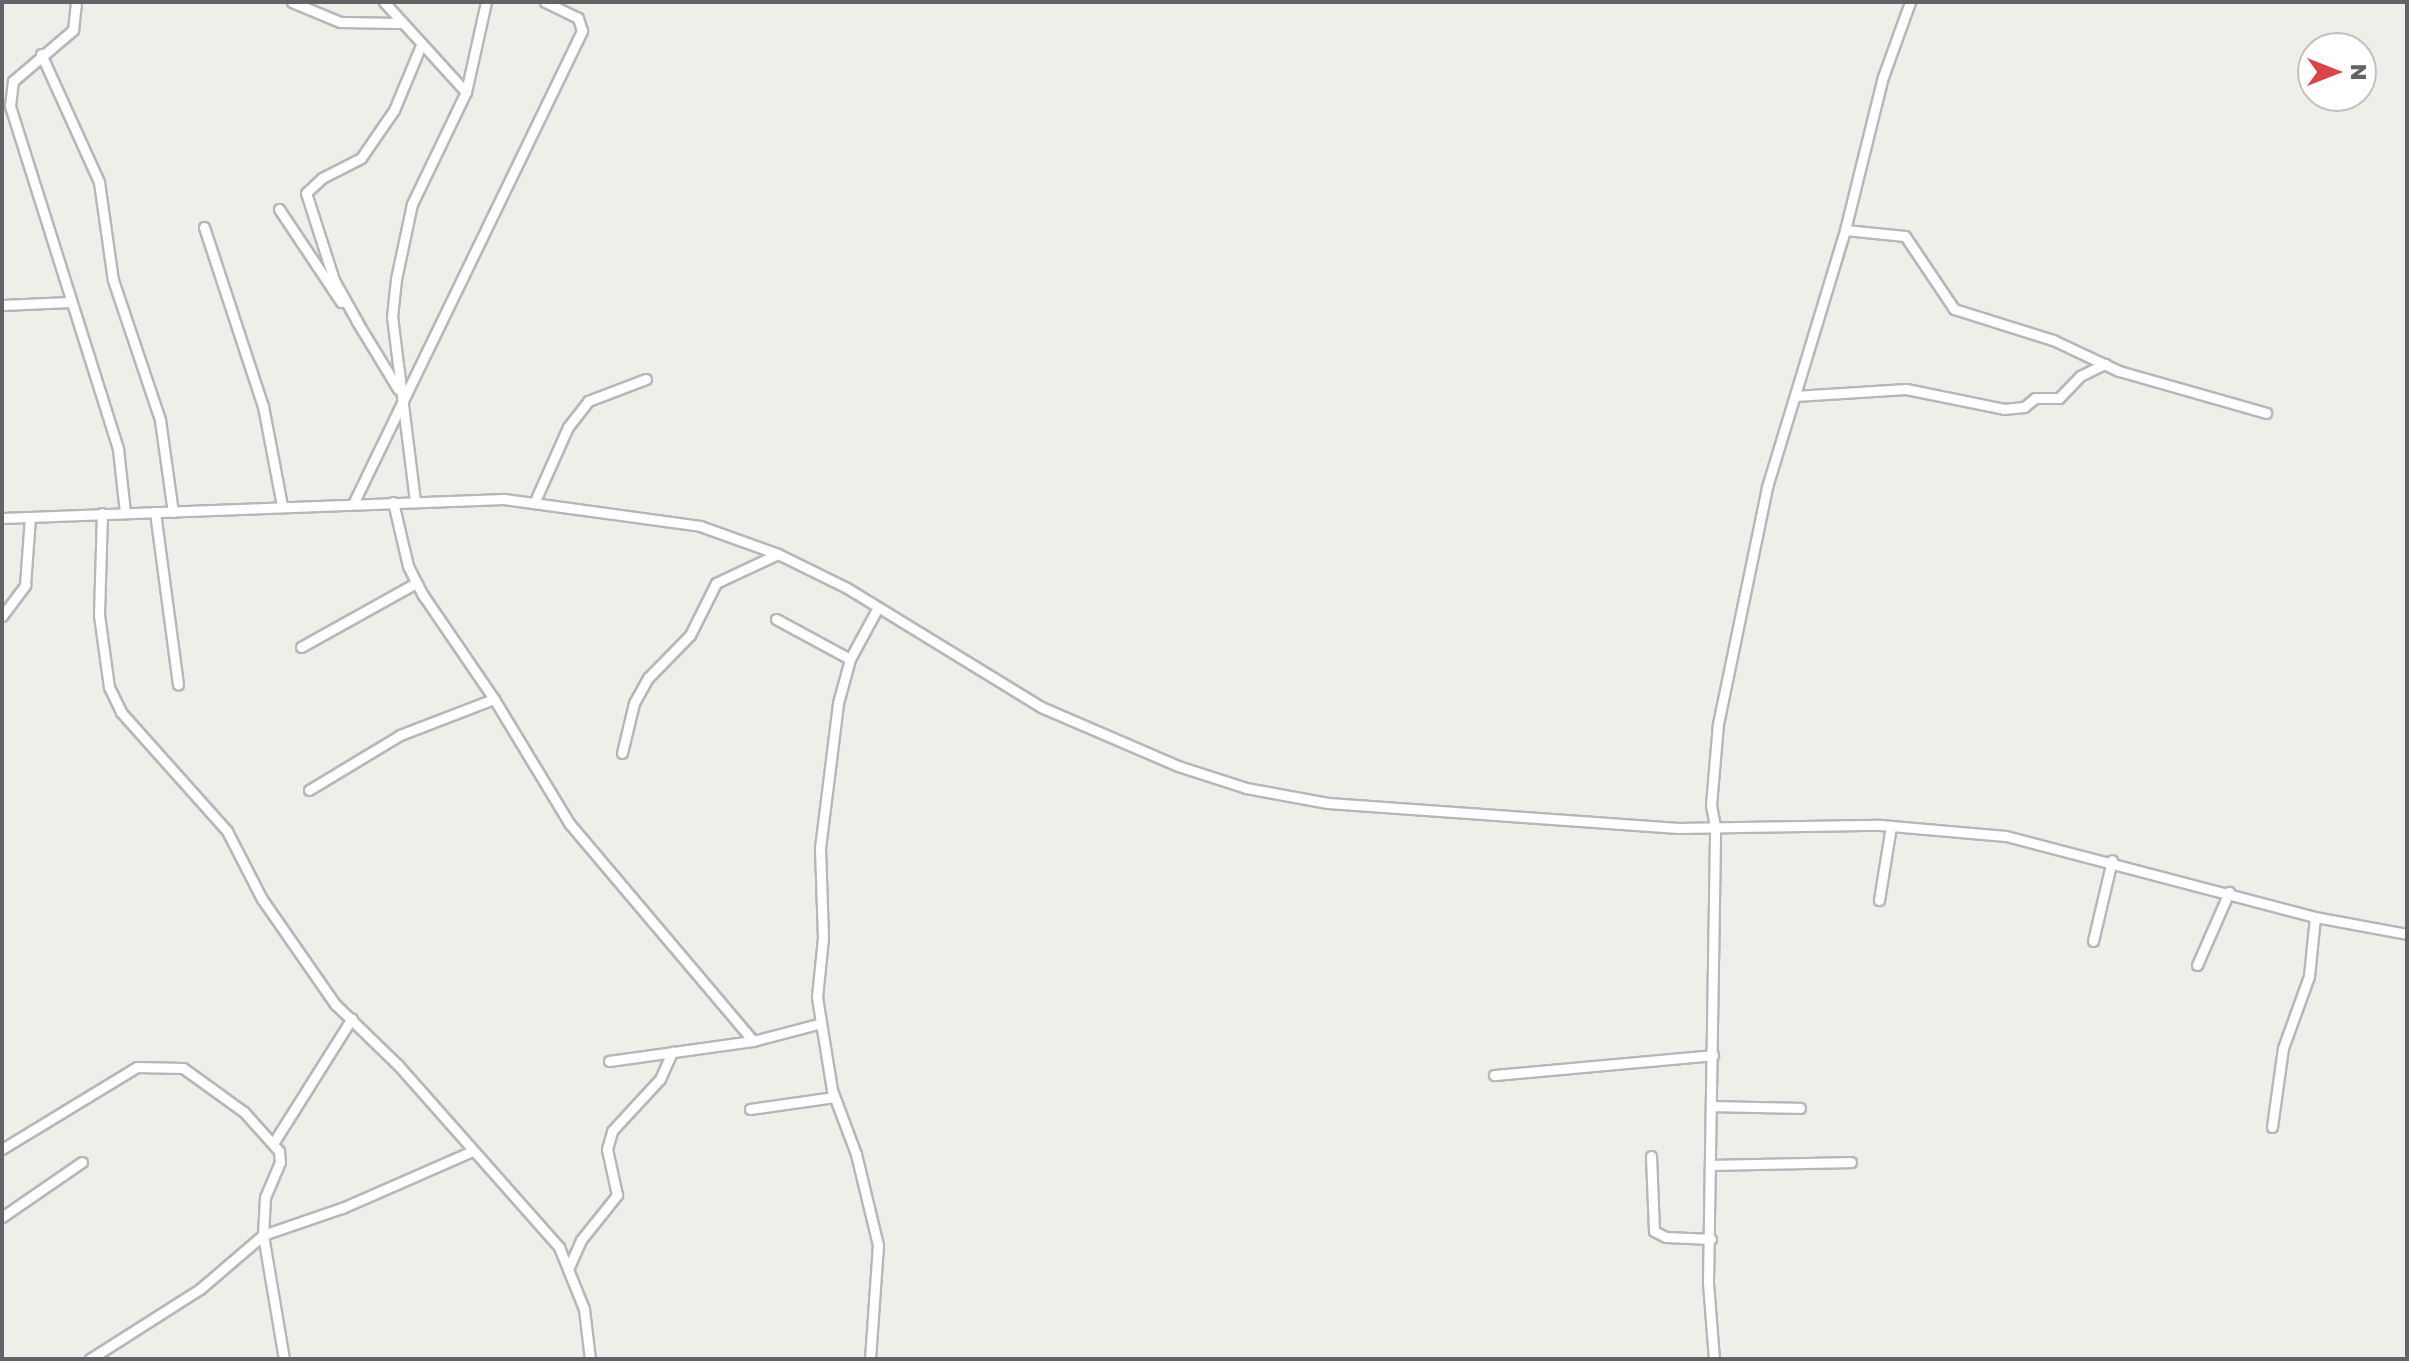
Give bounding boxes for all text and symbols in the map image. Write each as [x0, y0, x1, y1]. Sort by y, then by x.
north arrow [2297, 32, 2377, 112]
text: N [2346, 64, 2373, 80]

